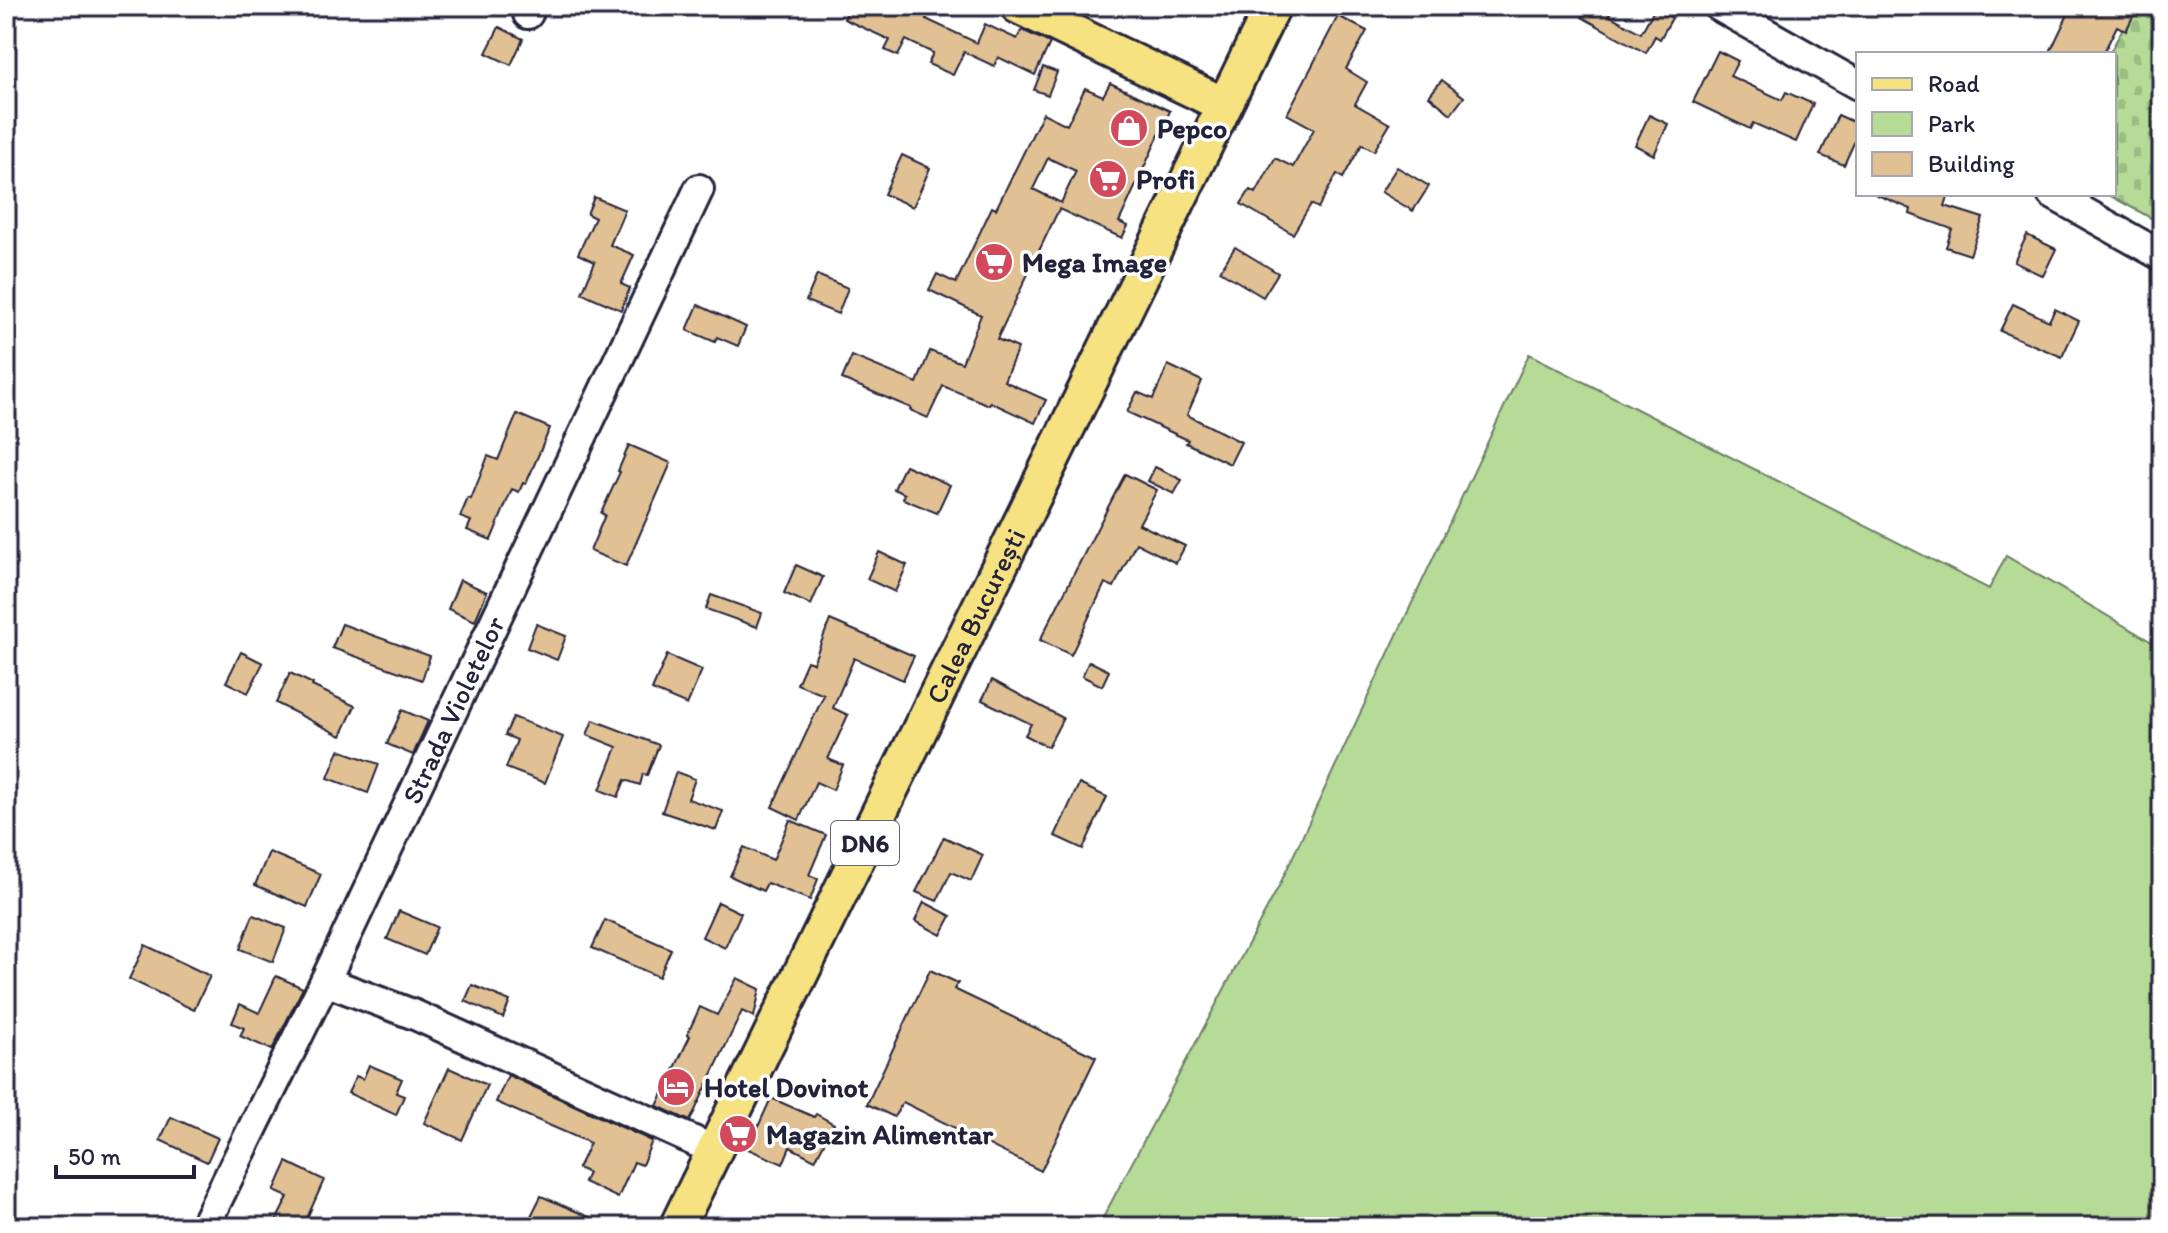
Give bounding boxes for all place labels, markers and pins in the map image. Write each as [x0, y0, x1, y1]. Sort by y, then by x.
shop icon: Pepco [1108, 107, 1150, 149]
place label: Pepco [1157, 111, 1227, 145]
supermarket icon: Profi [1087, 158, 1129, 200]
place label: Profi [1136, 162, 1195, 196]
supermarket icon: Mega Image [973, 241, 1015, 283]
place label: Mega Image [1022, 245, 1167, 279]
hotel icon: Hotel Dovinot [655, 1066, 697, 1108]
place label: Hotel Dovinot [704, 1070, 869, 1104]
supermarket icon: Magazin Alimentar [717, 1113, 759, 1155]
place label: Magazin Alimentar [766, 1117, 994, 1151]

